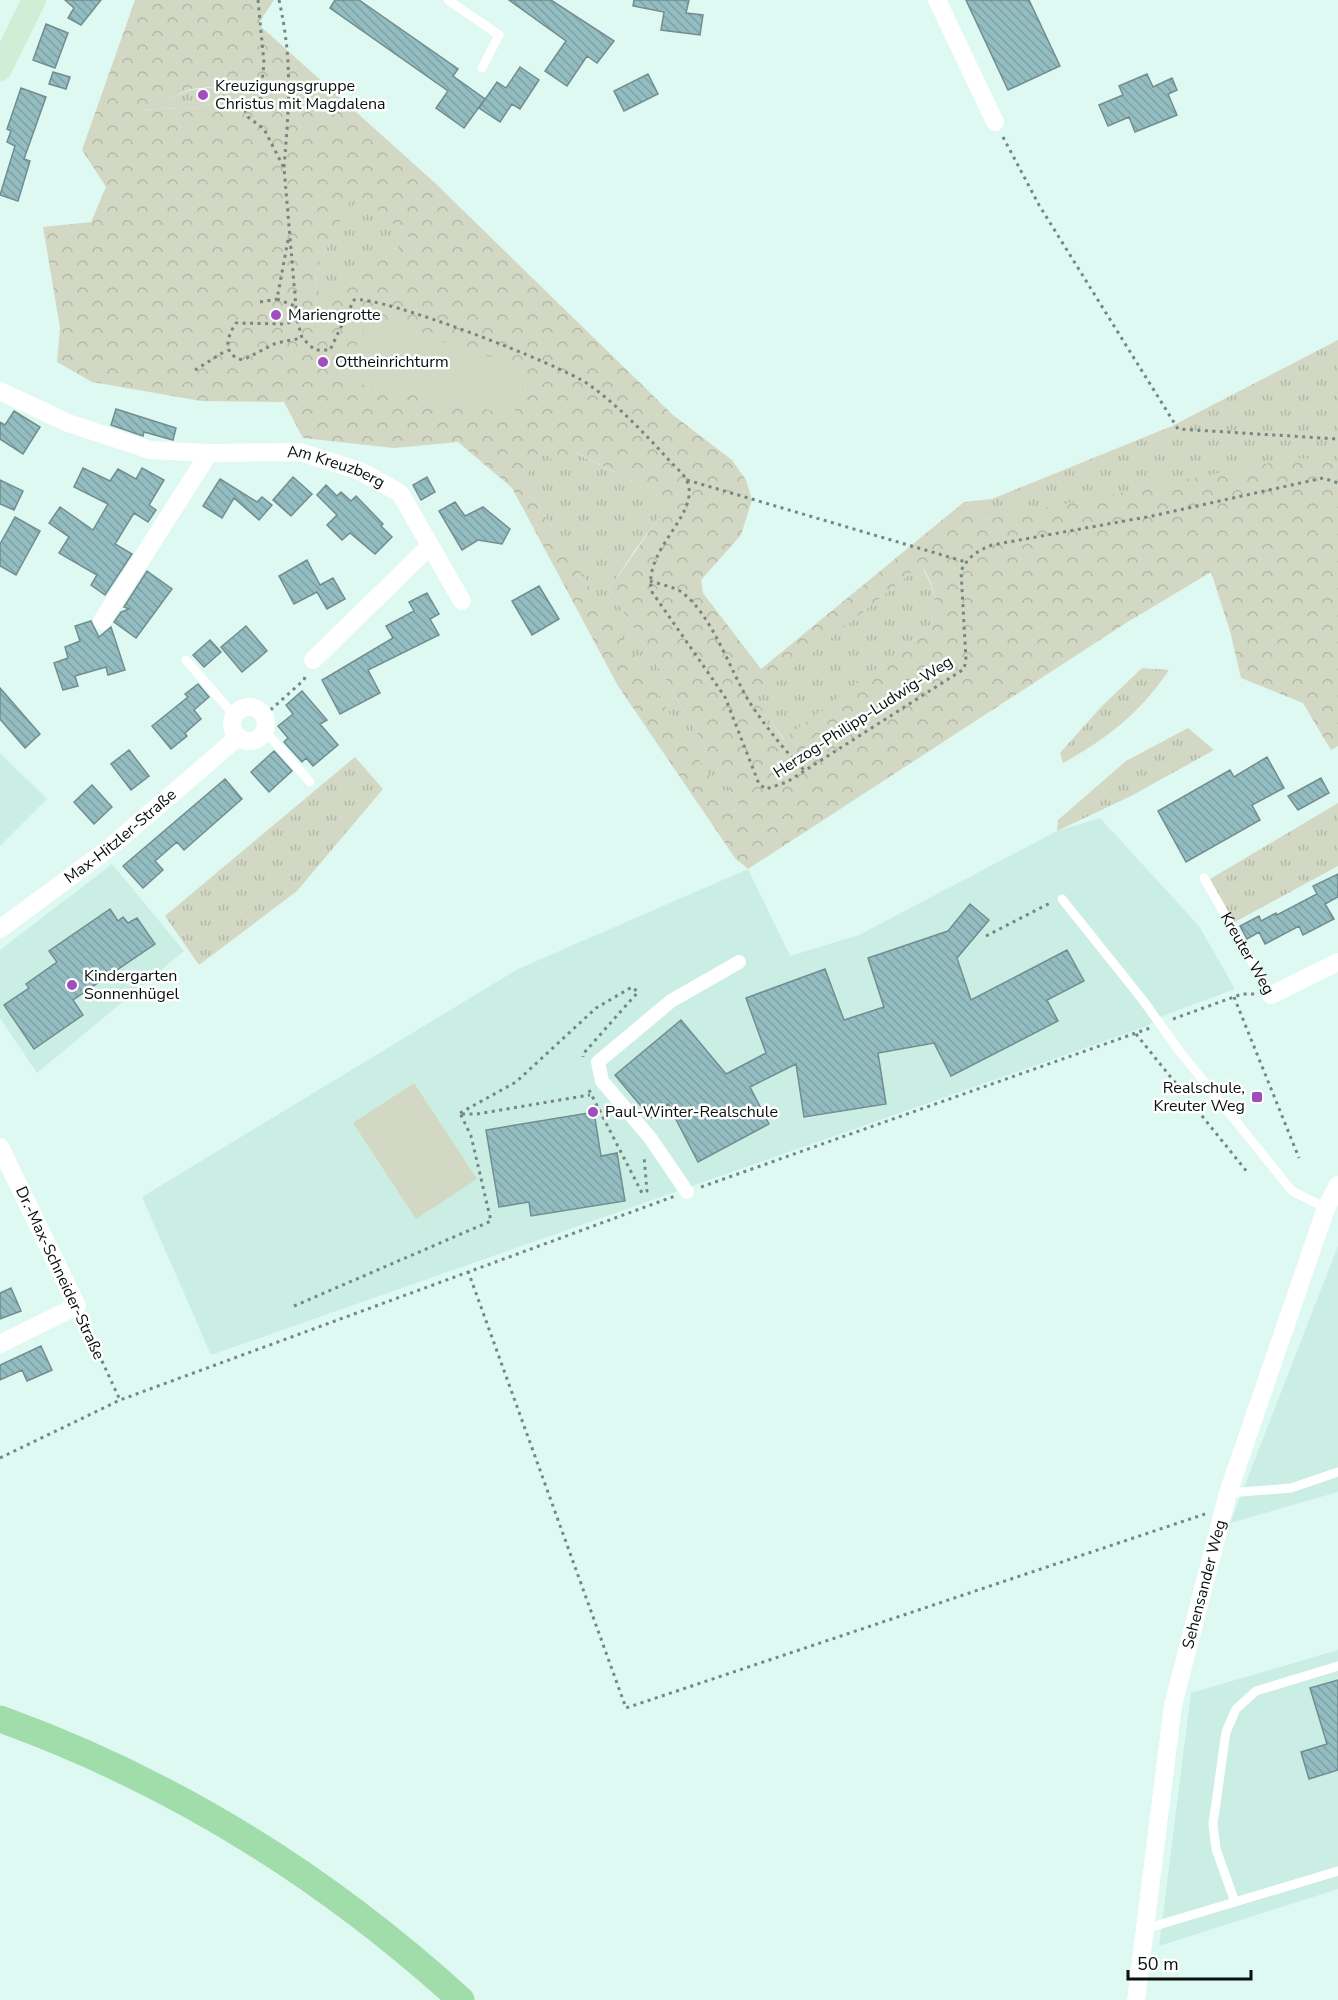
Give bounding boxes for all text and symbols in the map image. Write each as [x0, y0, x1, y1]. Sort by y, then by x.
place label: Kreuzigungsgruppe Christus mit Magdalena [215, 75, 386, 115]
marker: Kreuzigungsgruppe Christus mit Magdalena [196, 88, 210, 102]
place label: Mariengrotte [288, 304, 380, 326]
marker: Mariengrotte [269, 308, 283, 322]
place label: Ottheinrichturm [335, 351, 449, 373]
marker: Ottheinrichturm [316, 355, 330, 369]
street label: Am Kreuzberg [287, 441, 389, 494]
street label: Herzog-Philipp-Ludwig-Weg [769, 651, 957, 783]
street label: Max-Hitzler-Straße [60, 784, 181, 889]
street label: Kreuter Weg [1215, 908, 1280, 999]
place label: Kindergarten Sonnenhügel [84, 965, 179, 1005]
marker: Kindergarten Sonnenhügel [65, 978, 79, 992]
place label: Realschule, Kreuter Weg [1153, 1077, 1245, 1117]
marker: Realschule, Kreuter Weg [1250, 1090, 1264, 1104]
place label: Paul-Winter-Realschule [605, 1101, 778, 1123]
marker: Paul-Winter-Realschule [586, 1105, 600, 1119]
street label: Dr.-Max-Schneider-Straße [10, 1183, 110, 1363]
street label: Sehensander Weg [1177, 1517, 1232, 1651]
scale bar [1128, 1943, 1251, 1981]
text: 50 m [1137, 1952, 1179, 1976]

